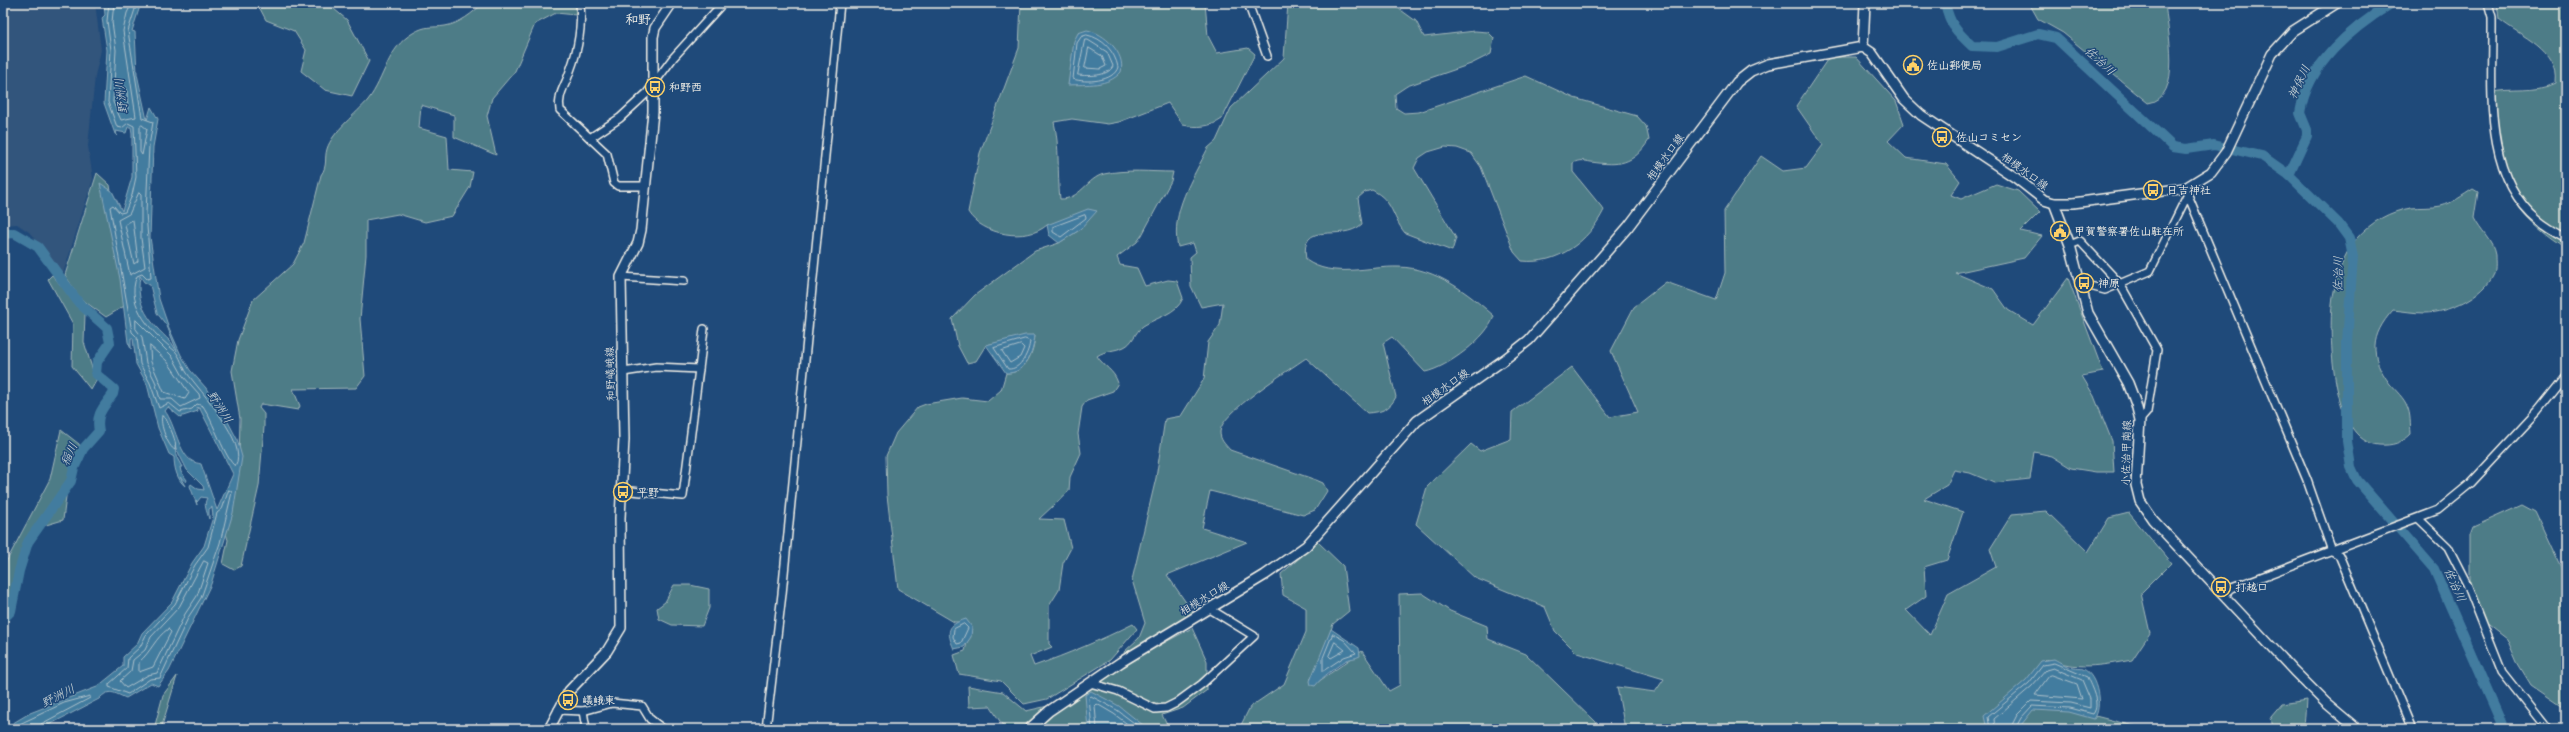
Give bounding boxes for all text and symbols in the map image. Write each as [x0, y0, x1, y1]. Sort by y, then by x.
district label: 和野 [625, 10, 651, 31]
water label: 佐治川 [2080, 42, 2119, 81]
public building icon: 佐山郵便局 [1902, 54, 1924, 76]
place label: 佐山郵便局 [1927, 57, 1982, 75]
water label: 神保川 [2283, 62, 2316, 103]
bus stop icon: 和野西 [644, 76, 666, 98]
water label: 野洲川 [110, 77, 133, 115]
place label: 和野西 [669, 79, 702, 97]
bus stop icon: 佐山コミセン [1931, 126, 1953, 148]
place label: 佐山コミセン [1956, 129, 2022, 147]
street label: 相模水口線 [1642, 130, 1689, 185]
street label: 相模水口線 [1997, 148, 2052, 195]
bus stop icon: 日吉神社 [2142, 179, 2164, 201]
place label: 日吉神社 [2167, 182, 2211, 200]
public building icon: 甲賀警察署佐山駐在所 [2049, 220, 2071, 242]
place label: 甲賀警察署佐山駐在所 [2074, 223, 2184, 241]
water label: 佐治川 [2329, 256, 2348, 292]
bus stop icon: 神原 [2073, 272, 2095, 294]
place label: 神原 [2098, 275, 2120, 293]
street label: 和野嶬峨線 [601, 346, 621, 402]
street label: 相模水口線 [1418, 365, 1473, 411]
water label: 野洲川 [202, 387, 237, 428]
street label: 小佐治甲南線 [2117, 420, 2137, 486]
water label: 稲川 [56, 439, 83, 469]
bus stop icon: 平野 [612, 481, 634, 503]
place label: 平野 [637, 484, 659, 502]
water label: 佐治川 [2439, 565, 2471, 606]
bus stop icon: 打越口 [2210, 576, 2232, 598]
street label: 相模水口線 [1176, 577, 1233, 621]
place label: 打越口 [2235, 579, 2268, 597]
water label: 野洲川 [38, 680, 79, 713]
bus stop icon: 嶬峨東 [557, 689, 579, 711]
place label: 嶬峨東 [582, 692, 615, 710]

